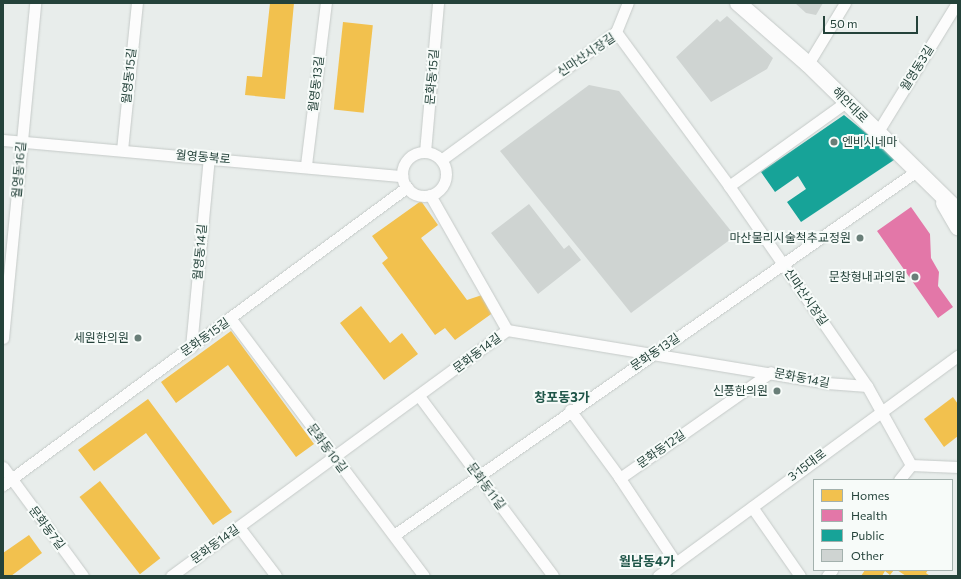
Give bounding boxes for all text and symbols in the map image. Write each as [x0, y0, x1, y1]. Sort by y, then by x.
scale bar [825, 8, 920, 34]
text: 50 m [830, 16, 858, 30]
street label: 신마산시장길 [555, 31, 617, 79]
street label: 월영동3길 [897, 43, 937, 93]
street label: 월영동15길 [119, 47, 139, 105]
street label: 문화동15길 [422, 48, 442, 106]
street label: 월영동13길 [305, 55, 327, 113]
street label: 해안대로 [829, 84, 871, 126]
place label: 엔비시네마 [842, 135, 897, 149]
marker: 엔비시네마 [829, 137, 839, 147]
street label: 월영동16길 [9, 141, 29, 199]
street label: 월영동북로 [175, 147, 231, 167]
street label: 월영동14길 [190, 223, 210, 281]
place label: 마산물리시술척추교정원 [730, 231, 851, 245]
marker: 마산물리시술척추교정원 [854, 232, 866, 244]
street label: 신마산시장길 [781, 266, 831, 328]
place label: 문창형내과의원 [829, 270, 906, 284]
marker: 문창형내과의원 [909, 271, 921, 283]
street label: 문화동15길 [178, 315, 232, 359]
street label: 문화동14길 [450, 330, 504, 376]
street label: 문화동13길 [628, 330, 682, 374]
place label: 세원한의원 [74, 331, 129, 345]
marker: 세원한의원 [132, 332, 144, 344]
street label: 문화동14길 [773, 366, 831, 390]
place label: 신풍한의원 [713, 384, 768, 398]
marker: 신풍한의원 [771, 385, 783, 397]
district label: 창포동3가 [534, 389, 590, 405]
street label: 문화동10길 [304, 421, 350, 475]
street label: 문화동12길 [634, 427, 688, 471]
street label: 3·15대로 [785, 446, 829, 484]
street label: 문화동11길 [464, 460, 508, 512]
legend [813, 479, 953, 571]
text: Homes [851, 488, 889, 502]
street label: 문화동7길 [26, 504, 68, 552]
text: Health [851, 508, 887, 522]
street label: 문화동14길 [188, 522, 242, 566]
text: Public [851, 528, 884, 542]
text: Other [851, 548, 884, 562]
district label: 월남동4가 [619, 553, 675, 569]

